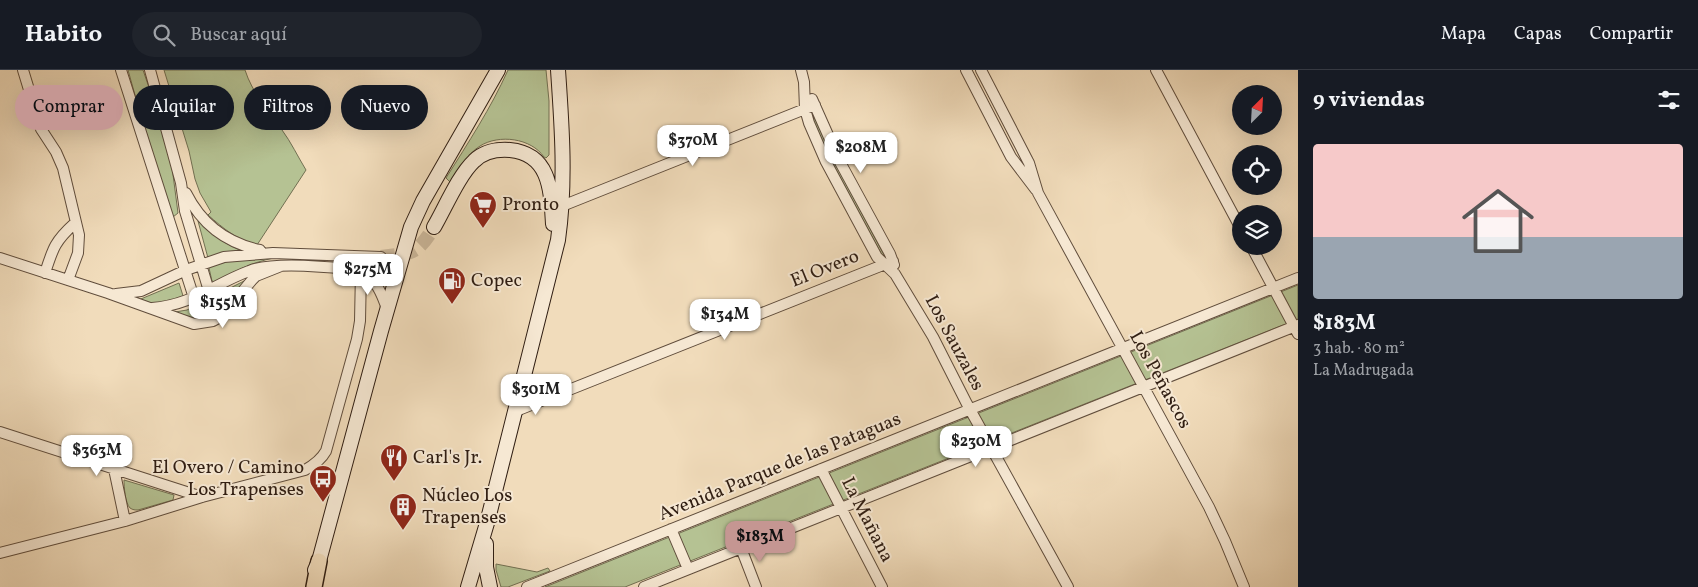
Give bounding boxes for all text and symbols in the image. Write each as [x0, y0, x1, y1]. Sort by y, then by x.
search box [132, 12, 482, 57]
text: Habito [25, 18, 102, 52]
icon: search [150, 21, 178, 49]
text: Buscar aquí [190, 22, 287, 48]
text: Mapa [1441, 22, 1486, 47]
text: Capas [1514, 22, 1562, 47]
text: Compartir [1590, 22, 1673, 47]
chip: Comprar [15, 85, 123, 130]
chip: Alquilar [133, 85, 234, 130]
chip: Filtros [244, 85, 331, 130]
chip: Nuevo [341, 85, 428, 130]
north arrow [1232, 85, 1282, 135]
map controls [1232, 85, 1282, 255]
text: 9 viviendas [1313, 86, 1425, 115]
icon: filters [1655, 86, 1683, 114]
pin: $370M [658, 124, 728, 167]
text: $370M [668, 130, 718, 152]
pin: $208M [826, 132, 896, 174]
text: $208M [835, 137, 887, 159]
button: locate [1232, 145, 1282, 195]
icon: home [1453, 176, 1543, 266]
supermarket icon: Pronto [468, 190, 498, 229]
place label: Pronto [502, 192, 559, 218]
button: layers [1232, 205, 1282, 255]
street label: El Overo [787, 244, 863, 294]
pin: $275M [333, 254, 403, 296]
text: $275M [344, 259, 392, 281]
fuel station icon: Copec [437, 266, 467, 305]
place label: Copec [471, 268, 522, 294]
pin: $155M [188, 286, 258, 329]
street label: Los Sauzales [918, 290, 990, 396]
text: $155M [200, 292, 246, 314]
pin: $134M [690, 298, 760, 341]
text: $134M [701, 304, 749, 326]
text: $183M [1313, 309, 1376, 338]
street label: Los Peñascos [1122, 326, 1198, 434]
text: 3 hab. · 80 m² [1313, 338, 1405, 360]
text: La Madrugada [1313, 360, 1414, 382]
pin: $301M [501, 374, 571, 416]
text: $301M [512, 379, 560, 401]
street label: Avenida Parque de las Pataguas [655, 406, 905, 528]
pin: $230M [941, 426, 1011, 468]
text: $230M [951, 431, 1001, 453]
pin: $363M [62, 434, 132, 477]
text: $363M [72, 440, 122, 462]
restaurant icon: Carl's Jr. [379, 443, 409, 482]
place label: Carl's Jr. [413, 445, 482, 471]
place label: El Overo / Camino Los Trapenses [152, 455, 304, 503]
bus stop icon: El Overo / Camino Los Trapenses [308, 464, 338, 503]
street label: La Mañana [834, 473, 900, 567]
place label: Núcleo Los Trapenses [422, 483, 512, 531]
building icon: Núcleo Los Trapenses [388, 492, 418, 531]
pin: $183M [725, 520, 795, 563]
text: $183M [736, 526, 784, 548]

